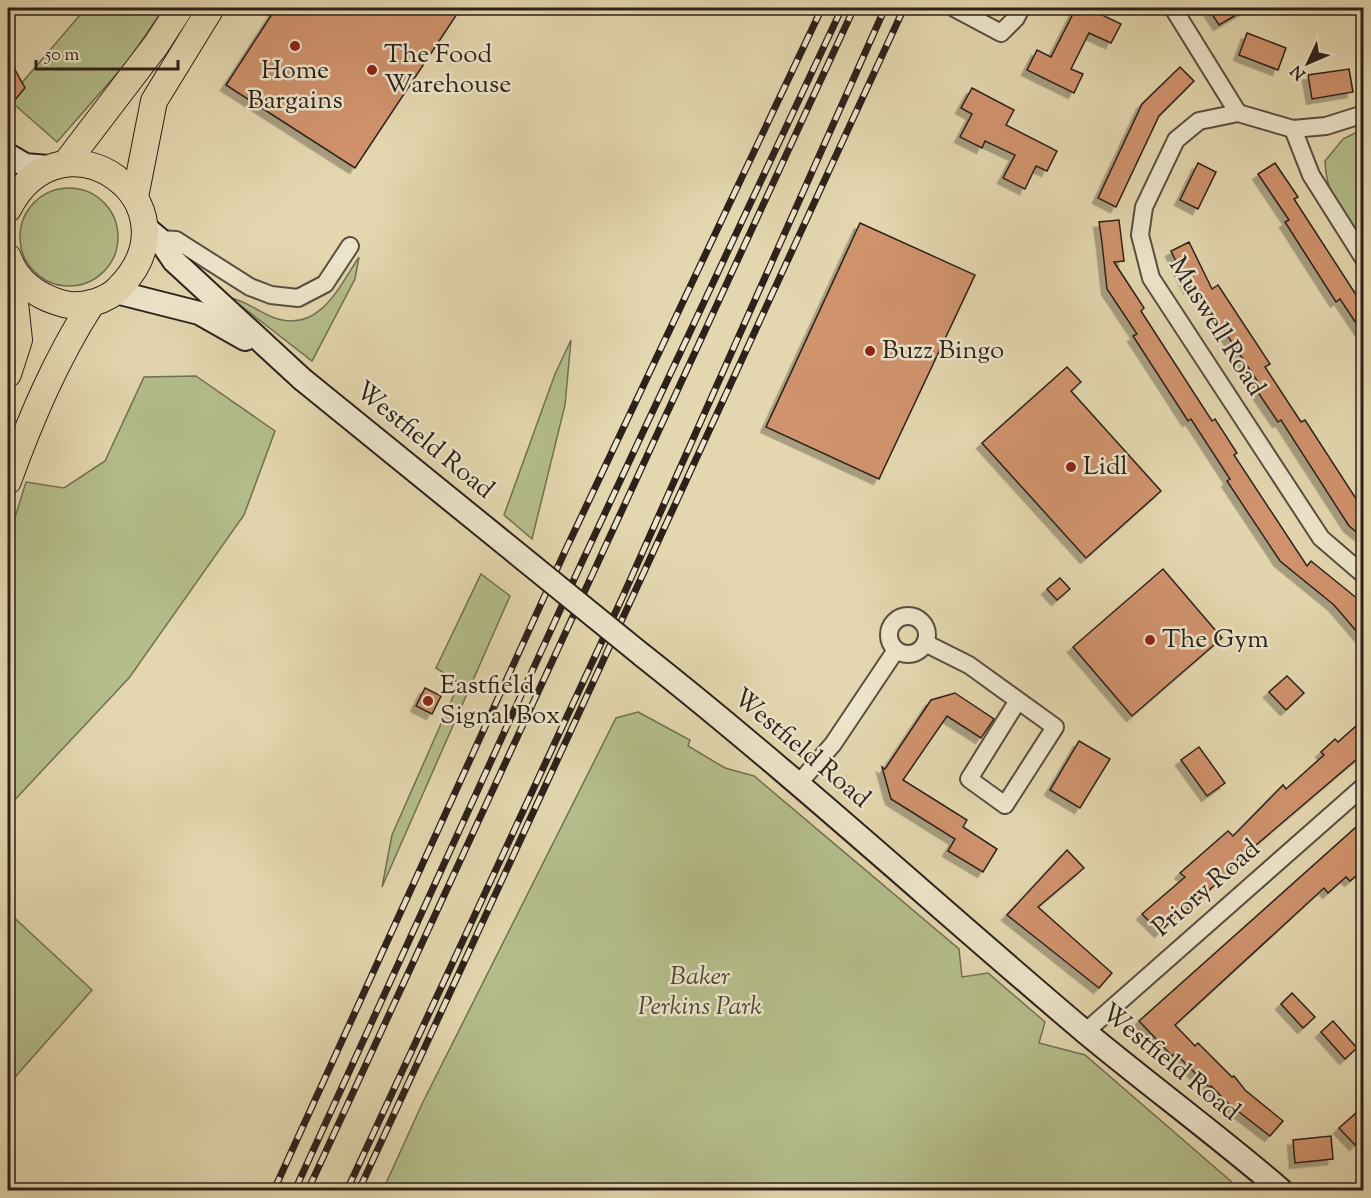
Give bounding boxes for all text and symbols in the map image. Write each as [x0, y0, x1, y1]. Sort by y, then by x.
scale bar [36, 33, 178, 71]
north arrow [1278, 33, 1338, 93]
place label: The Food Warehouse [384, 37, 511, 104]
marker: Home Bargains [288, 39, 302, 53]
text: 50 m [44, 43, 80, 69]
place label: Home Bargains [247, 53, 343, 120]
text: N [1286, 59, 1312, 84]
marker: The Food Warehouse [365, 63, 379, 77]
street label: Muswell Road [1158, 250, 1274, 404]
place label: Buzz Bingo [882, 333, 1004, 370]
marker: Buzz Bingo [863, 344, 877, 358]
street label: Westfield Road [347, 373, 502, 509]
place label: Lidl [1083, 449, 1128, 486]
marker: Lidl [1064, 460, 1078, 474]
place label: The Gym [1162, 622, 1269, 659]
marker: The Gym [1143, 633, 1157, 647]
place label: Eastfield Signal Box [440, 668, 560, 735]
street label: Westfield Road [724, 680, 878, 818]
marker: Eastfield Signal Box [421, 694, 435, 708]
street label: Priory Road [1145, 831, 1269, 946]
park label: Baker Perkins Park [638, 959, 762, 1026]
street label: Westfield Road [1093, 995, 1248, 1131]

